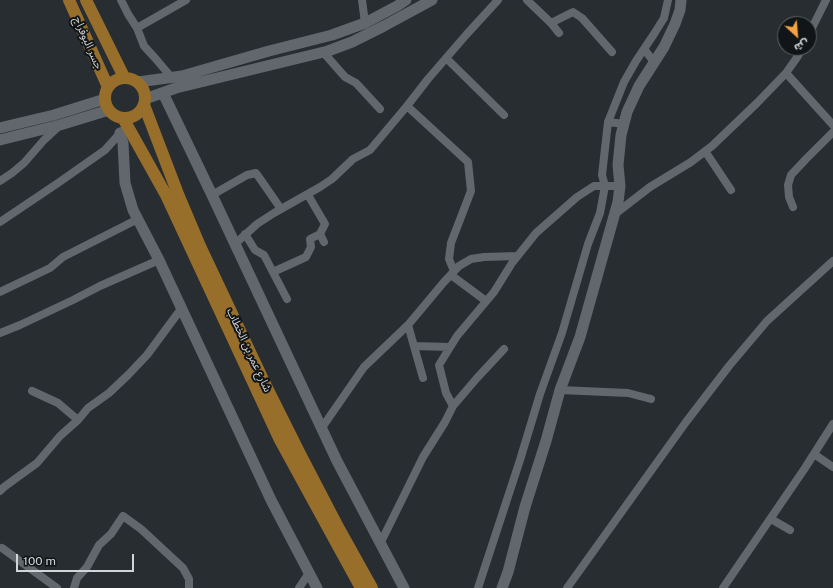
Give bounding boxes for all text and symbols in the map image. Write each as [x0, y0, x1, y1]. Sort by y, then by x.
street label: جسر البوفراج [71, 15, 105, 71]
north arrow [777, 16, 817, 56]
text: ش [792, 37, 811, 55]
street label: شارع عمر بن الخطاب [224, 306, 274, 394]
scale bar [18, 546, 136, 572]
text: 100 m [23, 554, 56, 568]

